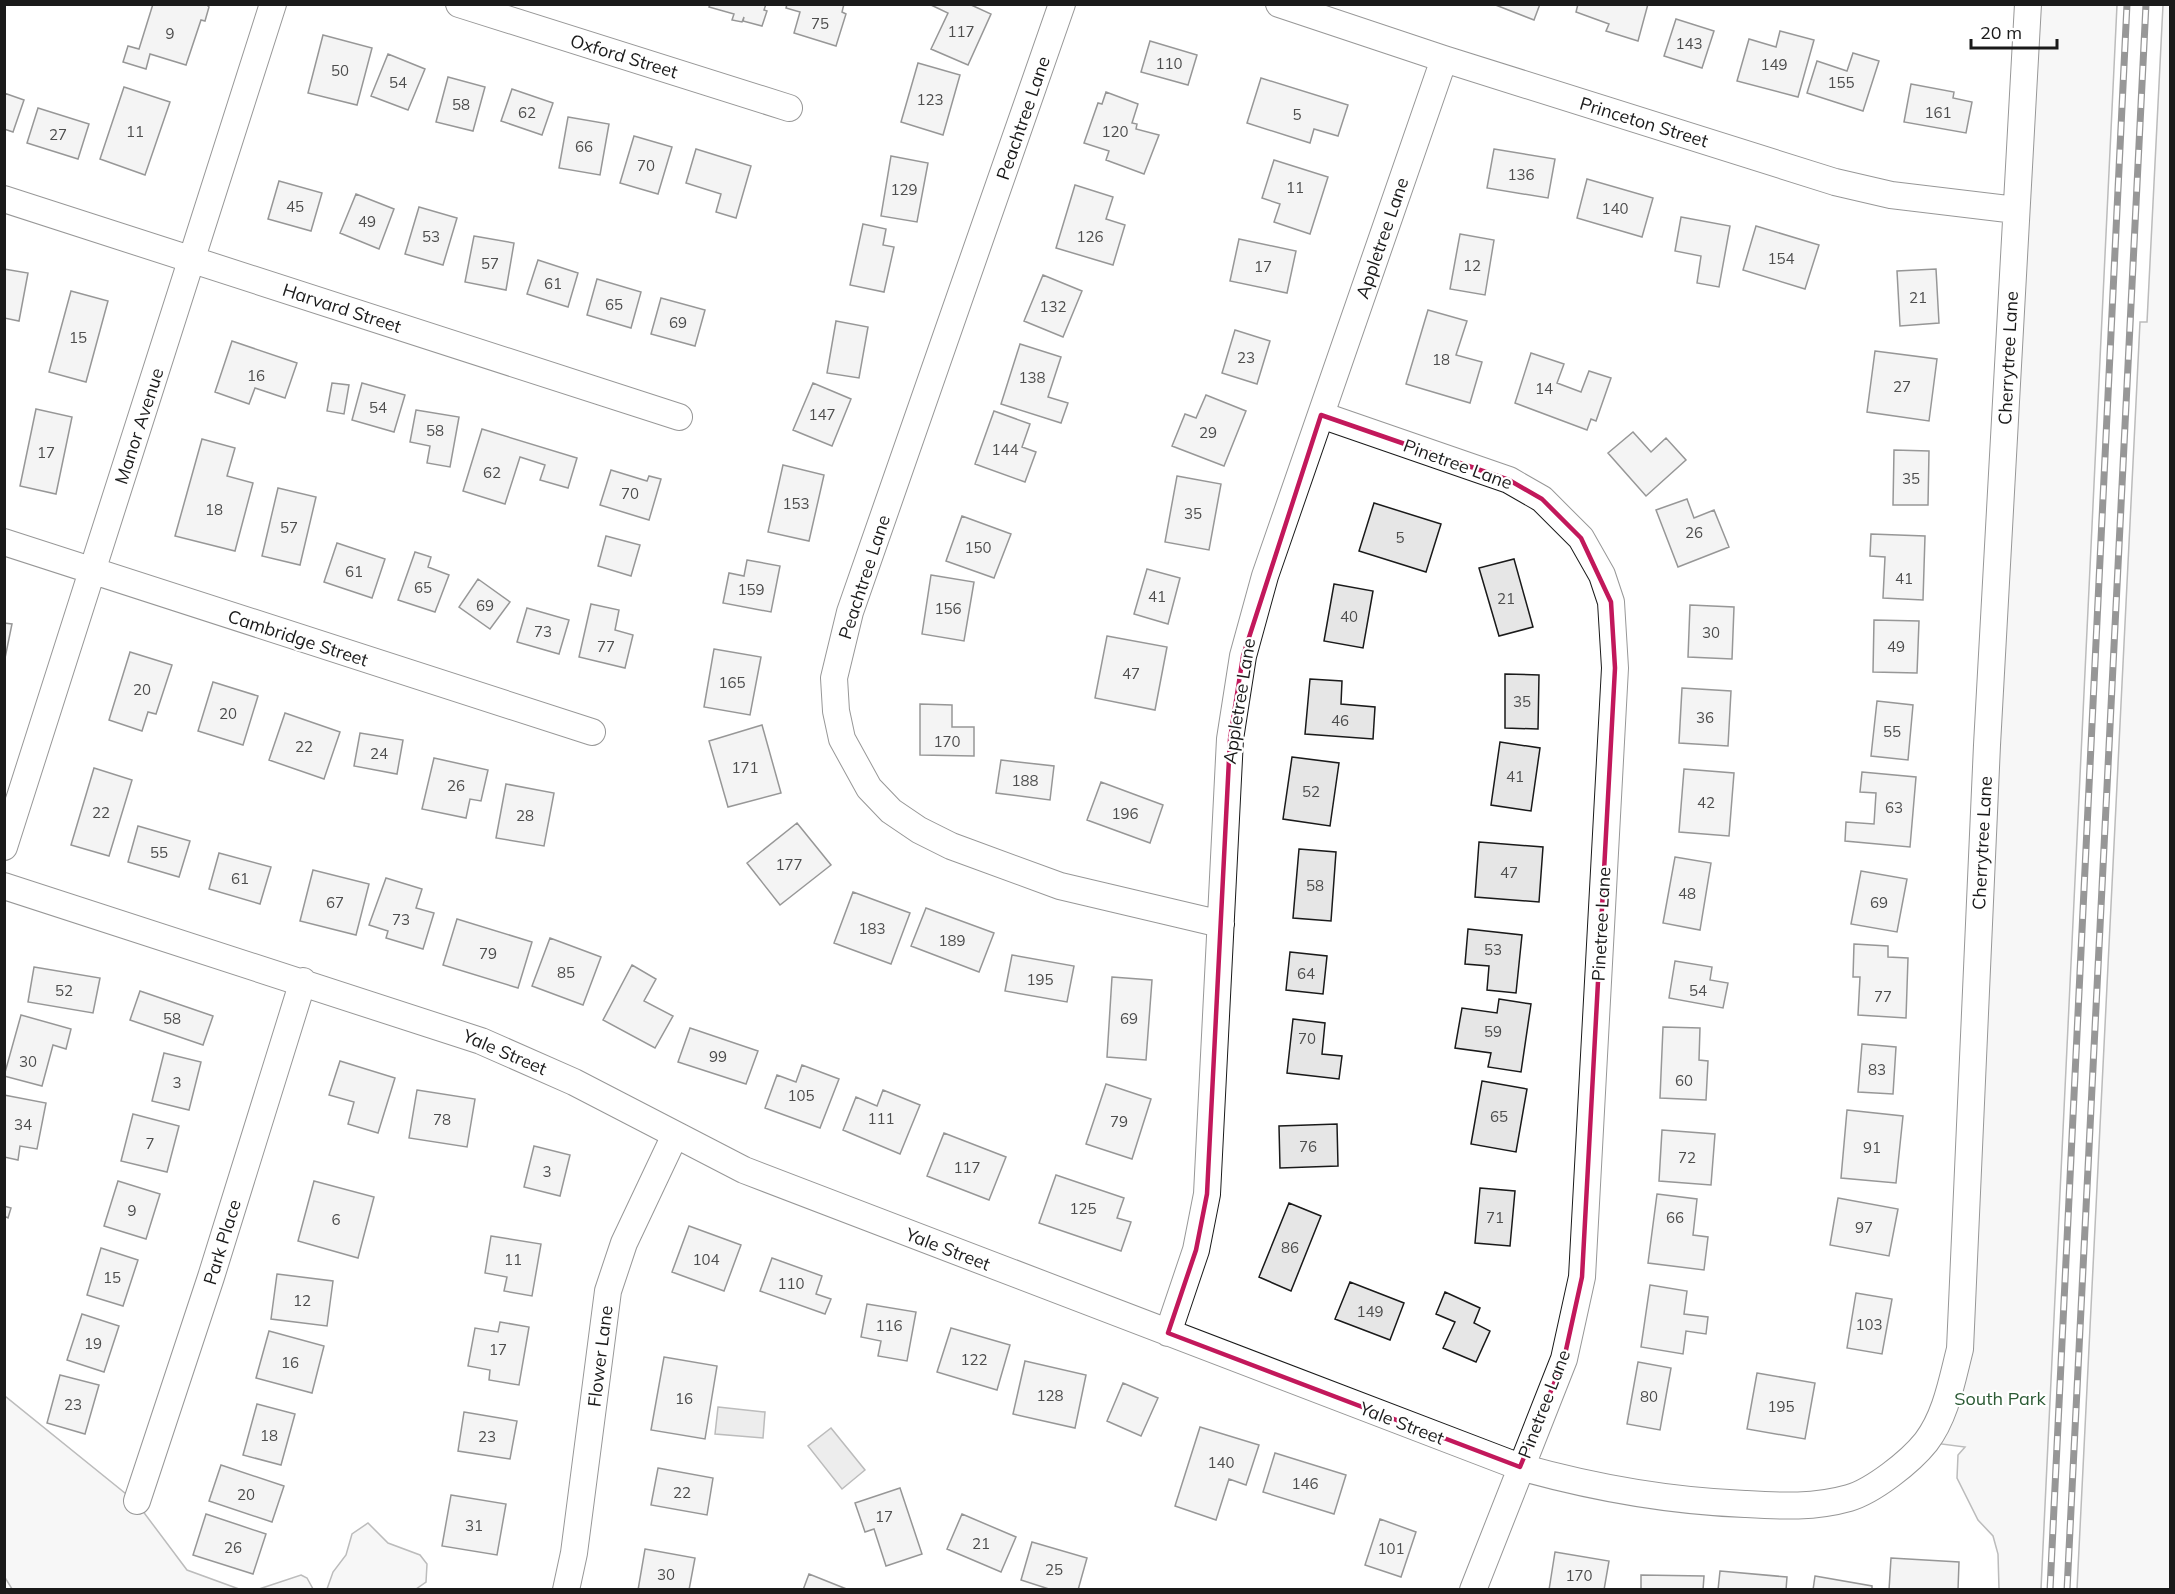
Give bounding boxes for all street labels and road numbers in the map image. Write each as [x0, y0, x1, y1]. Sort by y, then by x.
street label: Oxford Street [567, 29, 681, 83]
street label: Peachtree Lane [991, 53, 1055, 183]
street label: Princeton Street [1577, 92, 1711, 152]
street label: Appletree Lane [1350, 174, 1414, 302]
street label: Harvard Street [280, 278, 404, 338]
street label: Cherrytree Lane [1993, 291, 2023, 425]
street label: Manor Avenue [109, 365, 169, 487]
street label: Pinetree Lane [1400, 434, 1516, 494]
street label: Peachtree Lane [833, 512, 895, 642]
street label: Cambridge Street [225, 604, 371, 672]
street label: Appletree Lane [1218, 637, 1260, 765]
street label: Cherrytree Lane [1967, 776, 1997, 910]
street label: Pinetree Lane [1587, 866, 1615, 982]
street label: Yale Street [459, 1024, 550, 1080]
street label: Park Place [198, 1197, 246, 1287]
street label: Yale Street [901, 1222, 994, 1276]
street label: Flower Lane [582, 1304, 618, 1408]
street label: Pinetree Lane [1513, 1347, 1575, 1461]
street label: Yale Street [1355, 1396, 1448, 1450]

